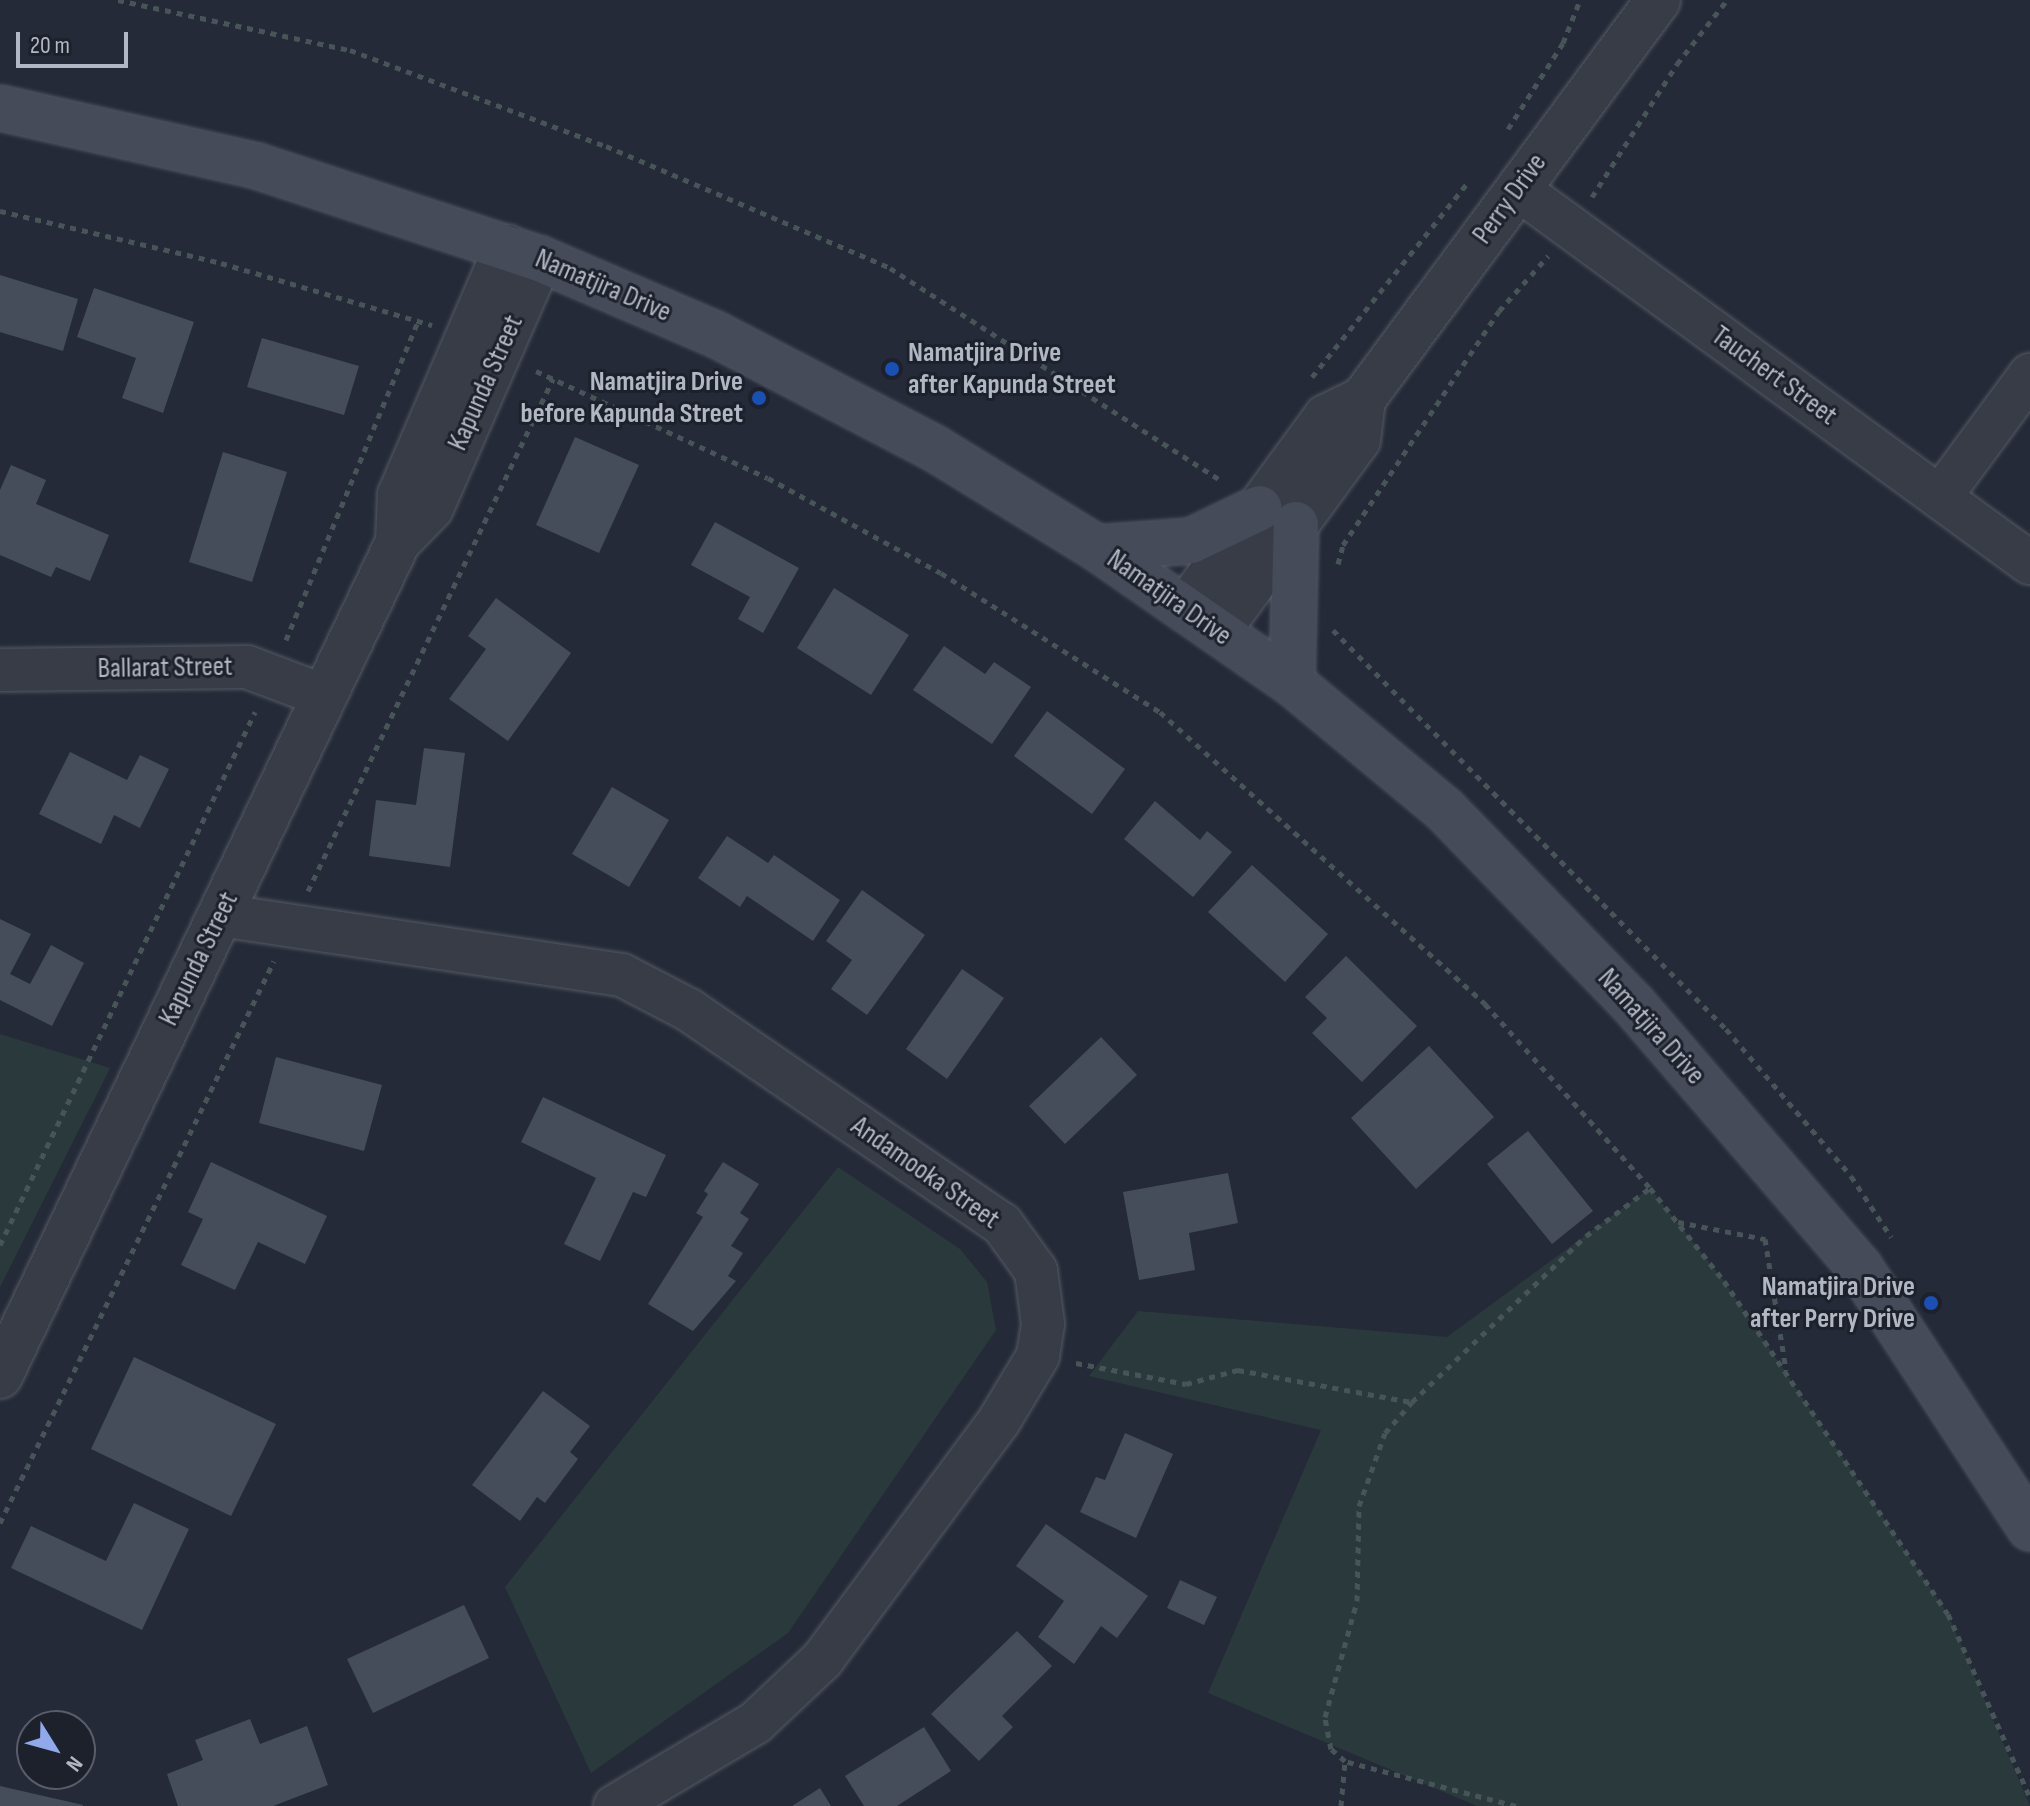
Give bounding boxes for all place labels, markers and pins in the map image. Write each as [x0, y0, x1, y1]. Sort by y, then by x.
place label: Namatjira Drive after Kapunda Street [908, 336, 1116, 402]
marker: Namatjira Drive after Kapunda Street [883, 360, 901, 378]
place label: Namatjira Drive before Kapunda Street [521, 365, 743, 431]
marker: Namatjira Drive before Kapunda Street [750, 389, 768, 407]
place label: Namatjira Drive after Perry Drive [1750, 1270, 1915, 1336]
marker: Namatjira Drive after Perry Drive [1922, 1294, 1940, 1312]

